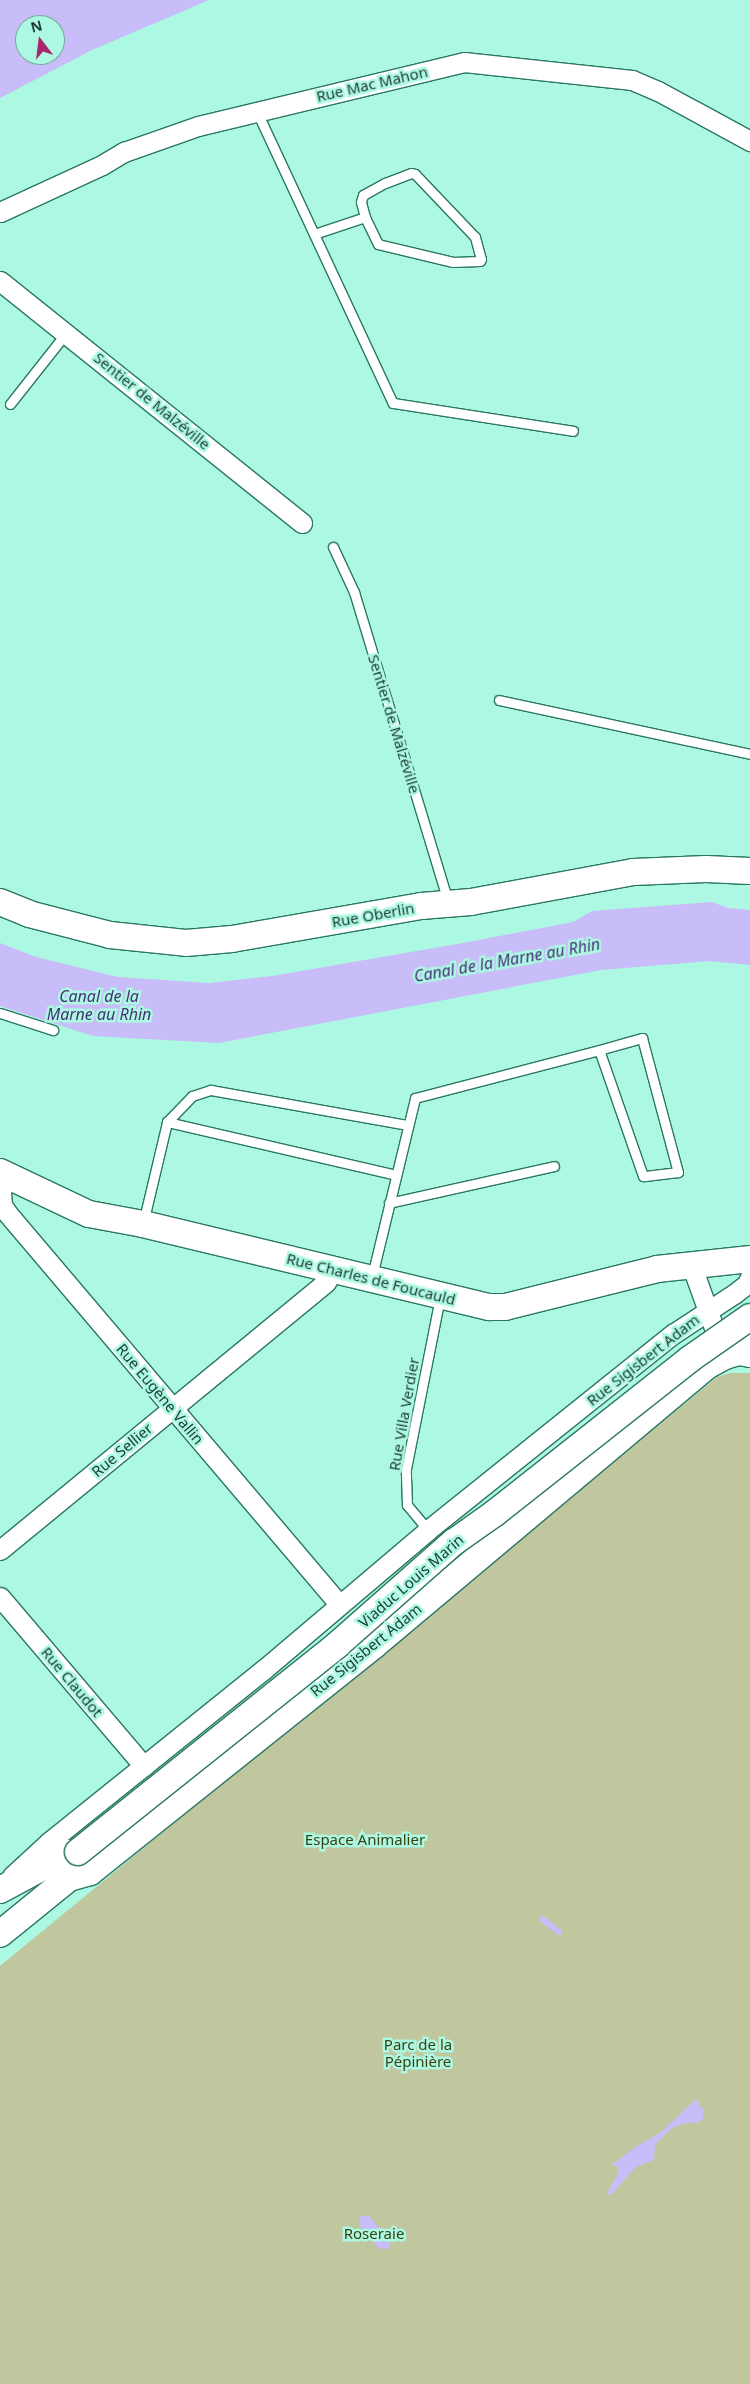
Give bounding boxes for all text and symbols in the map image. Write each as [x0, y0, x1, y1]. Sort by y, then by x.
north arrow [15, 15, 65, 65]
text: N [28, 15, 44, 37]
street label: Rue Mac Mahon [315, 62, 429, 106]
street label: Sentier de Malzéville [90, 349, 214, 453]
street label: Sentier de Malzéville [364, 652, 424, 796]
street label: Rue Oberlin [330, 899, 416, 931]
water label: Canal de la Marne au Rhin [412, 934, 602, 986]
water label: Canal de la Marne au Rhin [47, 986, 151, 1024]
street label: Rue Charles de Foucauld [285, 1249, 457, 1309]
street label: Rue Sigisbert Adam [583, 1310, 703, 1410]
street label: Rue Eugène Vallin [113, 1340, 207, 1448]
street label: Rue Villa Verdier [385, 1356, 423, 1472]
street label: Rue Sellier [88, 1419, 156, 1481]
street label: Viaduc Louis Marin [355, 1530, 467, 1632]
street label: Rue Sigisbert Adam [307, 1600, 425, 1700]
street label: Rue Claudot [38, 1643, 106, 1721]
park label: Espace Animalier [305, 1831, 425, 1849]
park label: Parc de la Pépinière [384, 2035, 452, 2070]
park label: Roseraie [344, 2225, 404, 2243]

